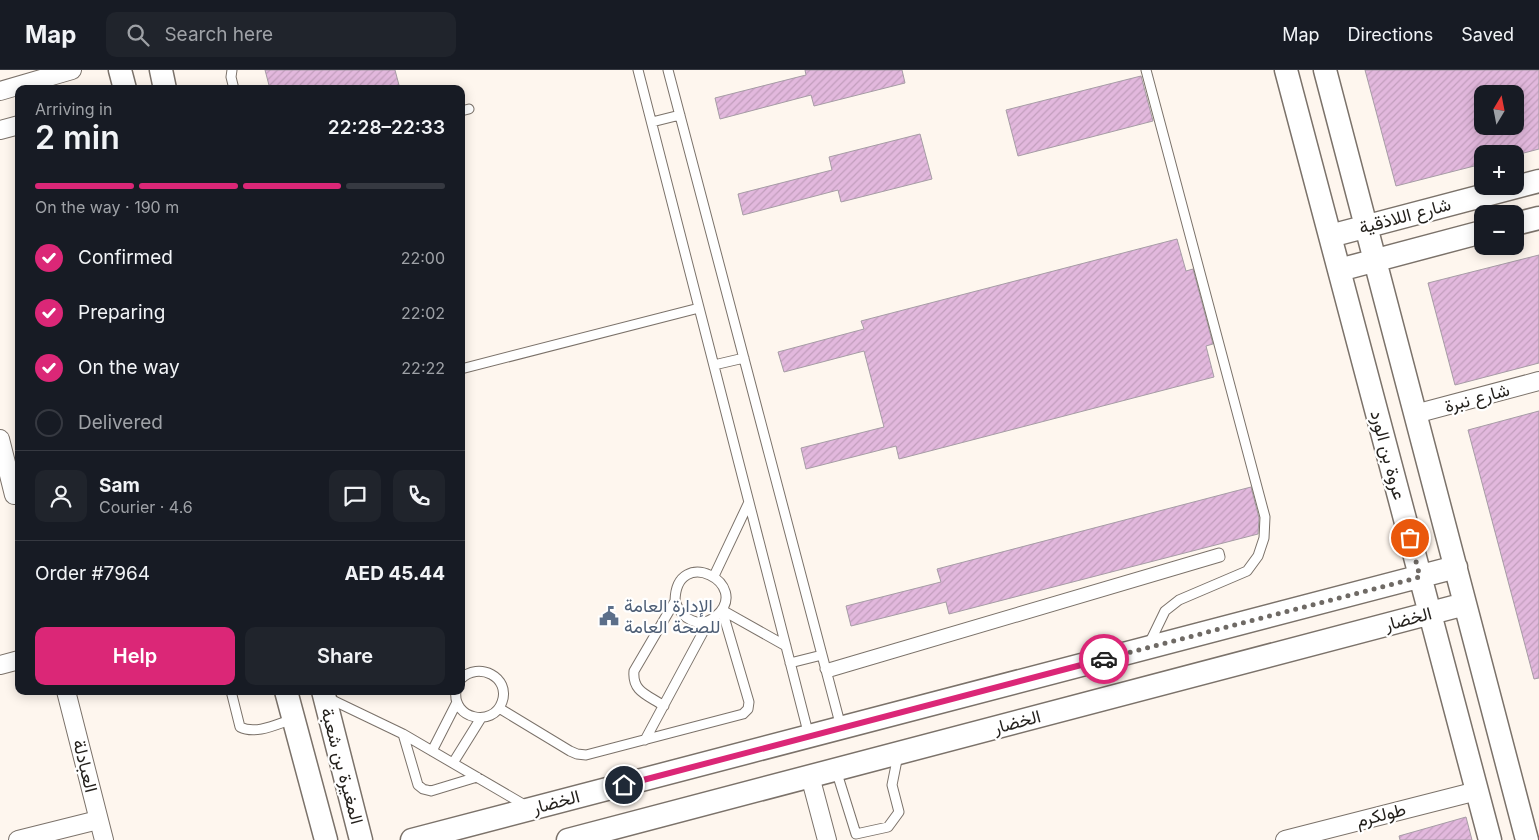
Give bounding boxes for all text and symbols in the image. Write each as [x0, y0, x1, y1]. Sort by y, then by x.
search box [106, 12, 456, 57]
text: Map [25, 20, 76, 49]
icon: search [124, 21, 152, 49]
text: Search here [164, 23, 273, 46]
text: Map [1282, 24, 1320, 45]
text: Directions [1348, 24, 1433, 45]
text: Saved [1461, 24, 1514, 45]
north arrow [1474, 85, 1524, 135]
map controls [1474, 85, 1524, 255]
text: Arriving in [35, 99, 112, 119]
text: 22:28–22:33 [328, 116, 445, 139]
text: 2 min [35, 118, 120, 157]
button: + [1474, 145, 1524, 195]
street label: شارع اللاذقية [1357, 193, 1454, 240]
text: On the way · 190 m [35, 197, 179, 217]
button: − [1474, 205, 1524, 255]
icon: check [35, 244, 63, 272]
text: Confirmed [78, 246, 173, 269]
text: 22:00 [401, 248, 445, 268]
icon: check [35, 299, 63, 327]
text: Preparing [78, 301, 165, 324]
text: 22:02 [401, 303, 445, 323]
icon: check [35, 354, 63, 382]
text: On the way [78, 356, 180, 379]
text: 22:22 [401, 358, 445, 378]
street label: شارع نبرة [1442, 379, 1512, 418]
street label: عروة بن الورد [1366, 408, 1410, 502]
text: Delivered [78, 411, 163, 434]
button: person [35, 470, 87, 522]
button: chat [329, 470, 381, 522]
button: phone [393, 470, 445, 522]
text: Sam [99, 474, 140, 497]
text: Courier · 4.6 [99, 497, 193, 517]
pin [1389, 517, 1431, 559]
icon: bag [1396, 524, 1424, 552]
text: Order #7964 [35, 562, 150, 585]
text: AED 45.44 [344, 562, 445, 585]
place label: الإدارة العامة للصحة العامة [624, 595, 720, 637]
street label: الخضار [1381, 602, 1434, 636]
public building icon: الإدارة العامة للصحة العامة [598, 605, 620, 627]
button: Help [35, 627, 235, 685]
button: Share [245, 627, 445, 685]
courier [1079, 634, 1129, 684]
icon: car [1090, 645, 1118, 673]
street label: المغيرة بن شعبة [316, 705, 368, 827]
street label: الخضار [990, 705, 1043, 739]
street label: العبادلة [69, 737, 102, 794]
pin [603, 764, 645, 806]
icon: home [610, 771, 638, 799]
street label: الخضار [529, 785, 582, 819]
street label: طولكرم [1354, 798, 1408, 833]

